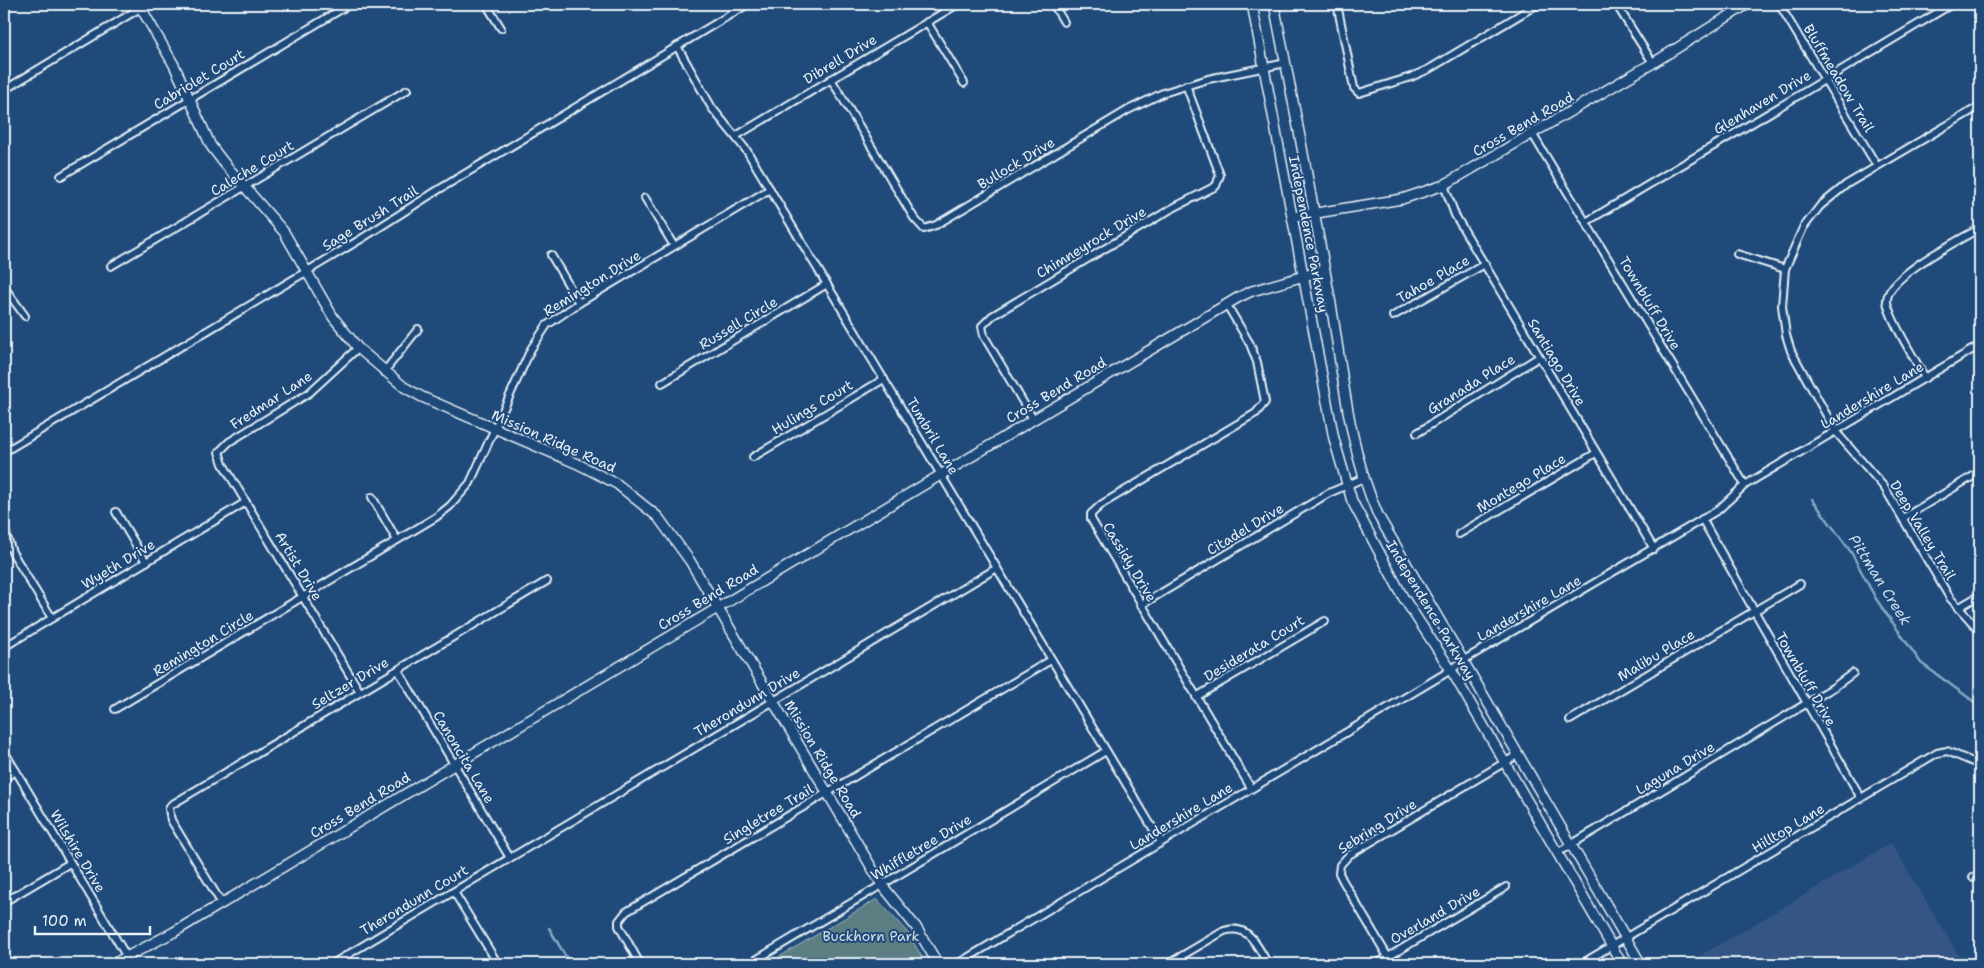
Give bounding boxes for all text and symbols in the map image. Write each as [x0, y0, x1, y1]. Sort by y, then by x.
street label: Bluffmeadow Trail [1800, 21, 1879, 136]
street label: Dibrell Drive [800, 30, 880, 88]
street label: Cabriolet Court [150, 45, 248, 113]
street label: Glenhaven Drive [1710, 66, 1814, 138]
street label: Cross Bend Road [1469, 88, 1577, 160]
street label: Bullock Drive [974, 133, 1058, 193]
street label: Caleche Court [207, 136, 297, 200]
street label: Independence Parkway [1285, 154, 1333, 314]
street label: Sage Brush Trail [319, 181, 422, 255]
street label: Chimneyrock Drive [1033, 202, 1149, 282]
street label: Remington Drive [540, 246, 644, 320]
street label: Tahoe Place [1393, 251, 1473, 307]
street label: Townbluff Drive [1615, 253, 1685, 353]
street label: Russell Circle [695, 292, 781, 353]
street label: Santiago Drive [1524, 315, 1590, 409]
street label: Granada Place [1424, 350, 1518, 418]
street label: Cross Bend Road [1003, 353, 1110, 427]
street label: Landershire Lane [1817, 357, 1927, 433]
street label: Fredmar Lane [227, 367, 315, 433]
street label: Hulings Court [768, 376, 856, 438]
street label: Tumbril Lane [903, 394, 963, 478]
street label: Mission Ridge Road [489, 405, 619, 477]
street label: Montego Place [1473, 449, 1569, 517]
street label: Deep Valley Trail [1886, 477, 1960, 584]
street label: Citadel Drive [1203, 499, 1287, 559]
street label: Cassidy Drive [1099, 519, 1161, 605]
street label: Artist Drive [271, 528, 327, 604]
water label: Pittman Creek [1844, 531, 1916, 629]
street label: Wyeth Drive [78, 535, 158, 593]
street label: Independence Parkway [1382, 537, 1480, 683]
street label: Cross Bend Road [655, 560, 762, 634]
street label: Landershire Lane [1474, 571, 1584, 645]
street label: Remington Circle [149, 606, 257, 680]
street label: Desiderata Court [1200, 611, 1308, 685]
street label: Malibu Place [1614, 625, 1698, 685]
street label: Townbluff Drive [1772, 629, 1840, 729]
street label: Seltzer Drive [308, 653, 392, 713]
street label: Therondunn Drive [691, 663, 803, 741]
street label: Mission Ridge Road [781, 697, 865, 821]
street label: Canoncita Lane [429, 707, 499, 807]
street label: Laguna Drive [1632, 737, 1718, 799]
street label: Cross Bend Road [307, 768, 414, 842]
street label: Landershire Lane [1126, 778, 1236, 854]
street label: Singletree Trail [719, 779, 817, 848]
street label: Sebring Drive [1334, 795, 1420, 857]
street label: Hilltop Lane [1748, 799, 1828, 857]
street label: Wilshire Drive [46, 806, 110, 896]
street label: Whiffletree Drive [867, 810, 975, 884]
street label: Therondunn Court [357, 861, 471, 939]
street label: Overland Drive [1387, 882, 1483, 948]
scale bar [35, 903, 150, 935]
text: 100 m [42, 911, 87, 931]
park label: Buckhorn Park [822, 927, 920, 945]

